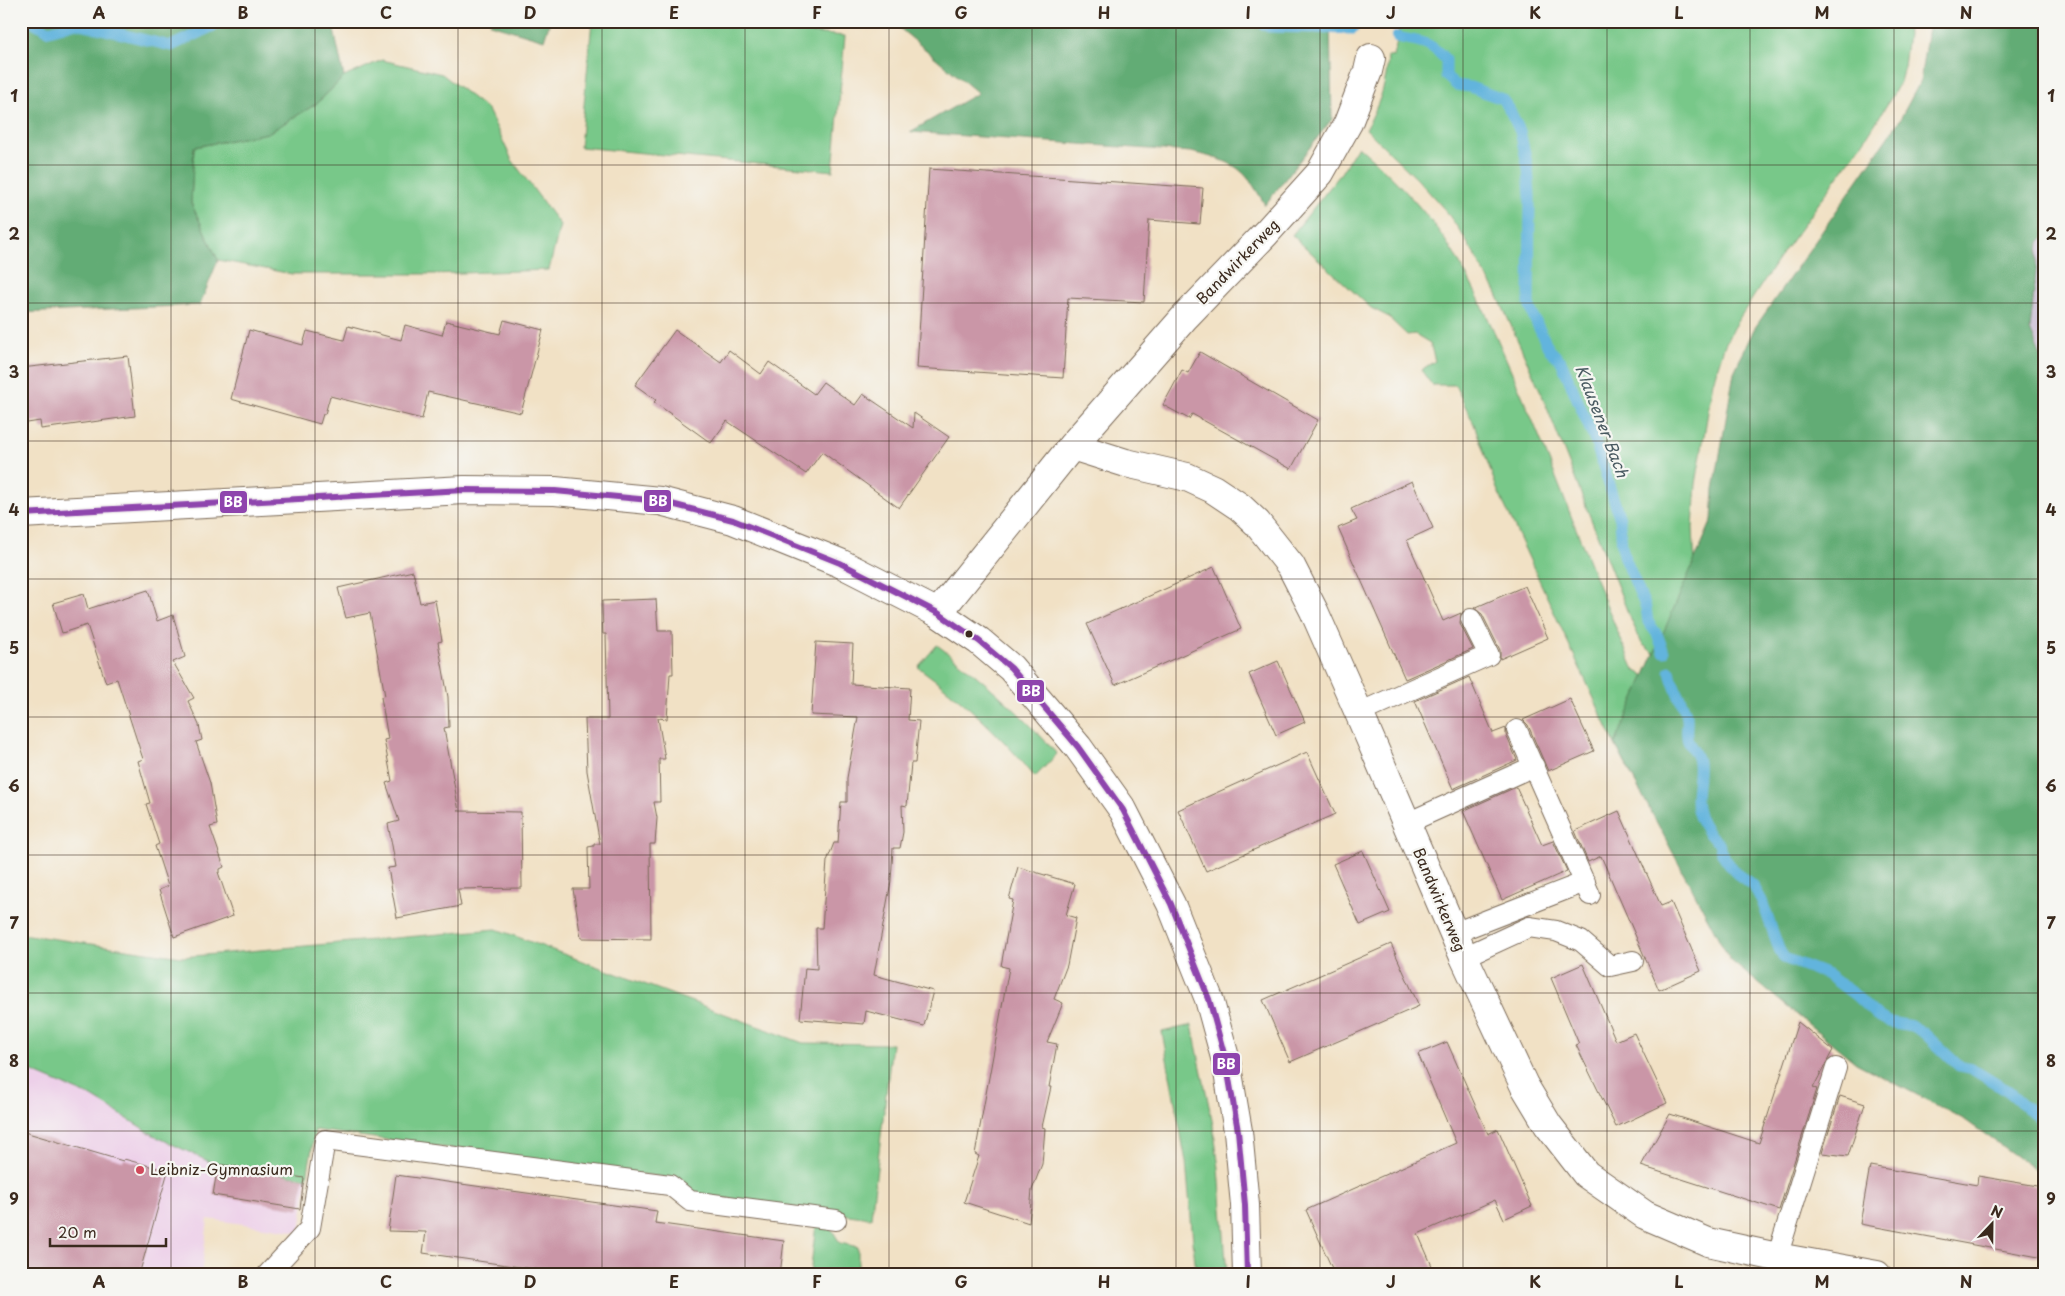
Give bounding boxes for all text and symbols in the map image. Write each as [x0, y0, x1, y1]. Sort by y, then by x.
text: A [93, 0, 106, 24]
text: B [238, 0, 249, 24]
text: C [380, 0, 392, 24]
text: D [524, 0, 536, 24]
text: E [669, 0, 679, 24]
text: F [812, 0, 822, 24]
text: G [954, 0, 968, 24]
text: H [1098, 0, 1110, 24]
text: I [1245, 0, 1251, 24]
text: J [1386, 0, 1396, 24]
text: K [1529, 0, 1541, 24]
text: L [1674, 0, 1684, 24]
text: M [1814, 0, 1830, 24]
text: N [1960, 0, 1972, 24]
text: 1 [10, 83, 18, 107]
text: 1 [2047, 83, 2055, 107]
street label: Bandwirkerweg [1190, 213, 1284, 309]
text: 2 [8, 221, 20, 245]
text: 2 [2045, 221, 2057, 245]
text: 3 [9, 359, 19, 383]
text: 3 [2046, 359, 2056, 383]
water label: Klausener Bach [1570, 361, 1636, 481]
line badge: BB [643, 489, 672, 513]
line badge: BB [219, 490, 248, 514]
text: BB [648, 490, 668, 511]
text: BB [223, 491, 243, 512]
text: 4 [9, 497, 20, 521]
text: 4 [2046, 497, 2057, 521]
unlabelled marker [964, 629, 974, 639]
text: 5 [9, 635, 19, 659]
text: 5 [2046, 635, 2056, 659]
line badge: BB [1016, 679, 1045, 703]
text: BB [1021, 680, 1041, 701]
text: 6 [8, 773, 20, 797]
text: 6 [2045, 773, 2057, 797]
street label: Bandwirkerweg [1408, 844, 1473, 955]
text: 7 [9, 910, 19, 934]
text: 7 [2046, 910, 2056, 934]
text: 8 [9, 1048, 19, 1072]
text: 8 [2046, 1048, 2056, 1072]
line badge: BB [1212, 1052, 1241, 1076]
text: BB [1216, 1053, 1236, 1074]
place label: Leibniz-Gymnasium [150, 1157, 293, 1180]
marker: Leibniz-Gymnasium [134, 1164, 146, 1176]
text: 9 [9, 1186, 19, 1210]
text: 9 [2046, 1186, 2056, 1210]
north arrow [1968, 1198, 2018, 1248]
text: N [1988, 1200, 2006, 1223]
scale bar [50, 1216, 166, 1248]
text: 20 m [58, 1220, 97, 1243]
text: A [93, 1269, 106, 1293]
text: B [238, 1269, 249, 1293]
text: C [380, 1269, 392, 1293]
text: D [524, 1269, 536, 1293]
text: E [669, 1269, 679, 1293]
text: F [812, 1269, 822, 1293]
text: G [954, 1269, 968, 1293]
text: H [1098, 1269, 1110, 1293]
text: I [1245, 1269, 1251, 1293]
text: J [1386, 1269, 1396, 1293]
text: K [1529, 1269, 1541, 1293]
text: L [1674, 1269, 1684, 1293]
text: M [1814, 1269, 1830, 1293]
text: N [1960, 1269, 1972, 1293]

